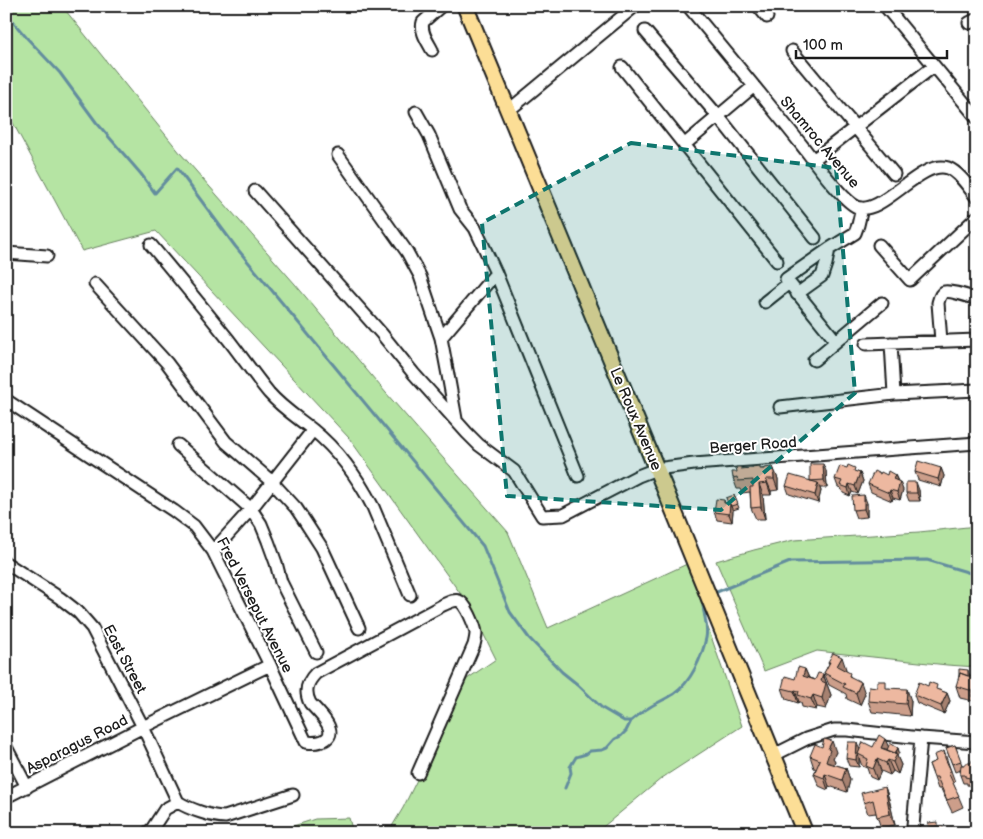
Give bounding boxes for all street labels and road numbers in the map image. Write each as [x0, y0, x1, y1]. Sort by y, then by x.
street label: Shamroc Avenue [776, 92, 864, 192]
street label: Le Roux Avenue [605, 365, 666, 474]
street label: Berger Road [709, 433, 797, 458]
street label: Fred Verseput Avenue [212, 534, 297, 676]
street label: East Street [98, 622, 151, 697]
street label: Asparagus Road [23, 711, 131, 778]

